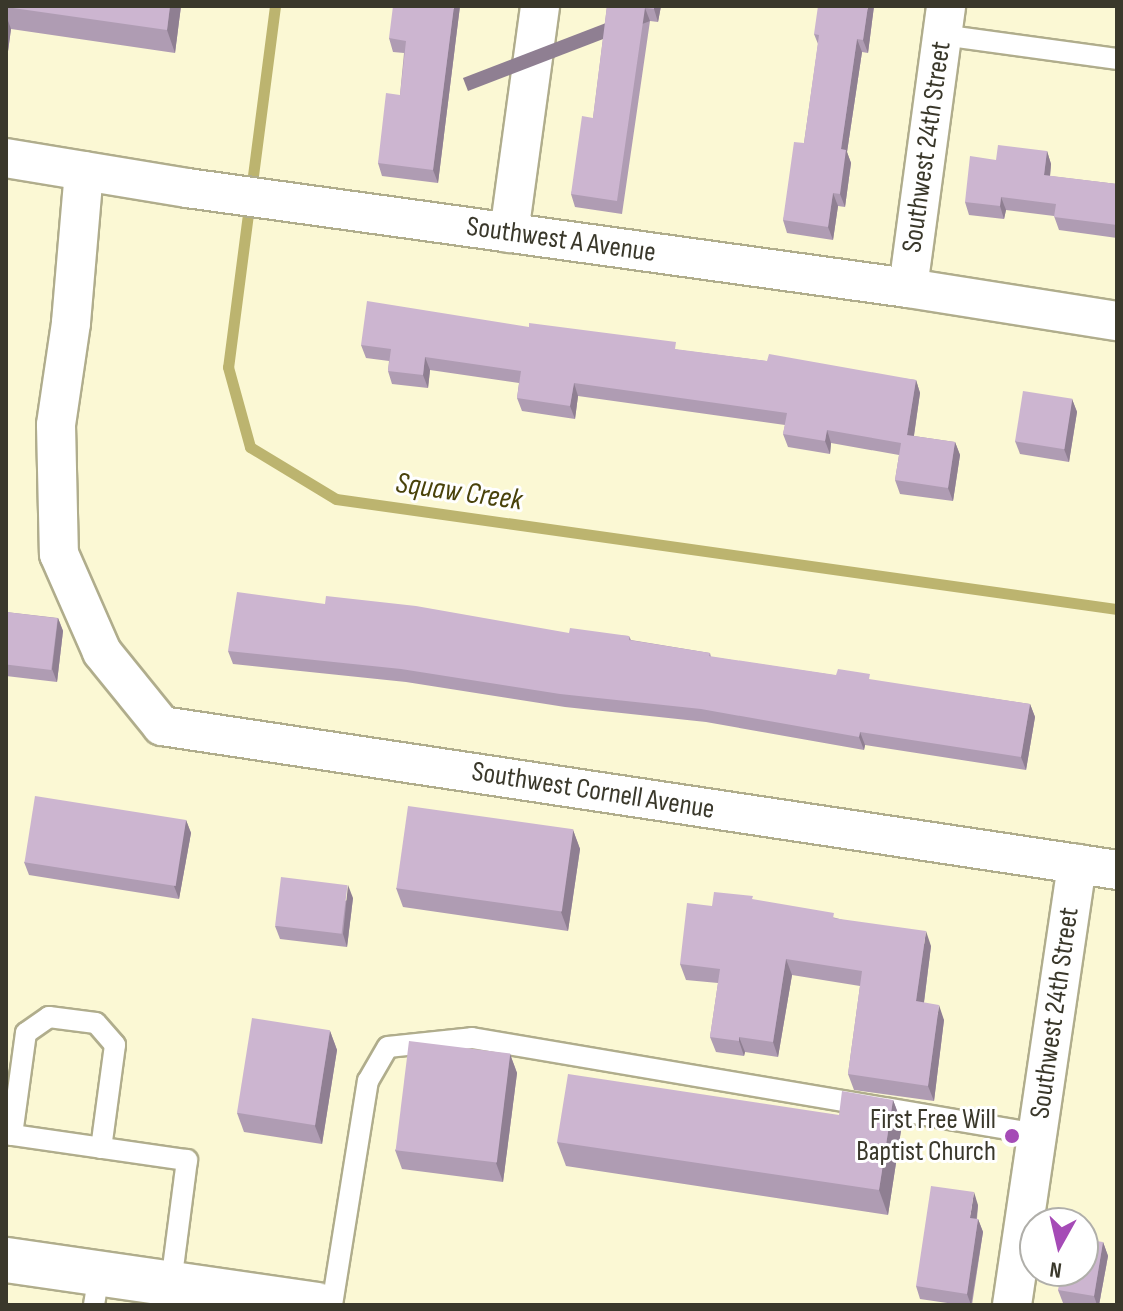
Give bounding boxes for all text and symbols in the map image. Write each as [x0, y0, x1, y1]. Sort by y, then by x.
street label: Southwest 24th Street [896, 39, 958, 255]
street label: Southwest A Avenue [464, 210, 658, 270]
water label: Squaw Creek [393, 465, 525, 519]
street label: Southwest Cornell Avenue [469, 755, 717, 827]
street label: Southwest 24th Street [1024, 905, 1086, 1121]
place label: First Free Will Baptist Church [856, 1103, 996, 1169]
marker: First Free Will Baptist Church [1003, 1127, 1021, 1145]
north arrow [1019, 1207, 1099, 1287]
text: N [1048, 1255, 1064, 1283]

